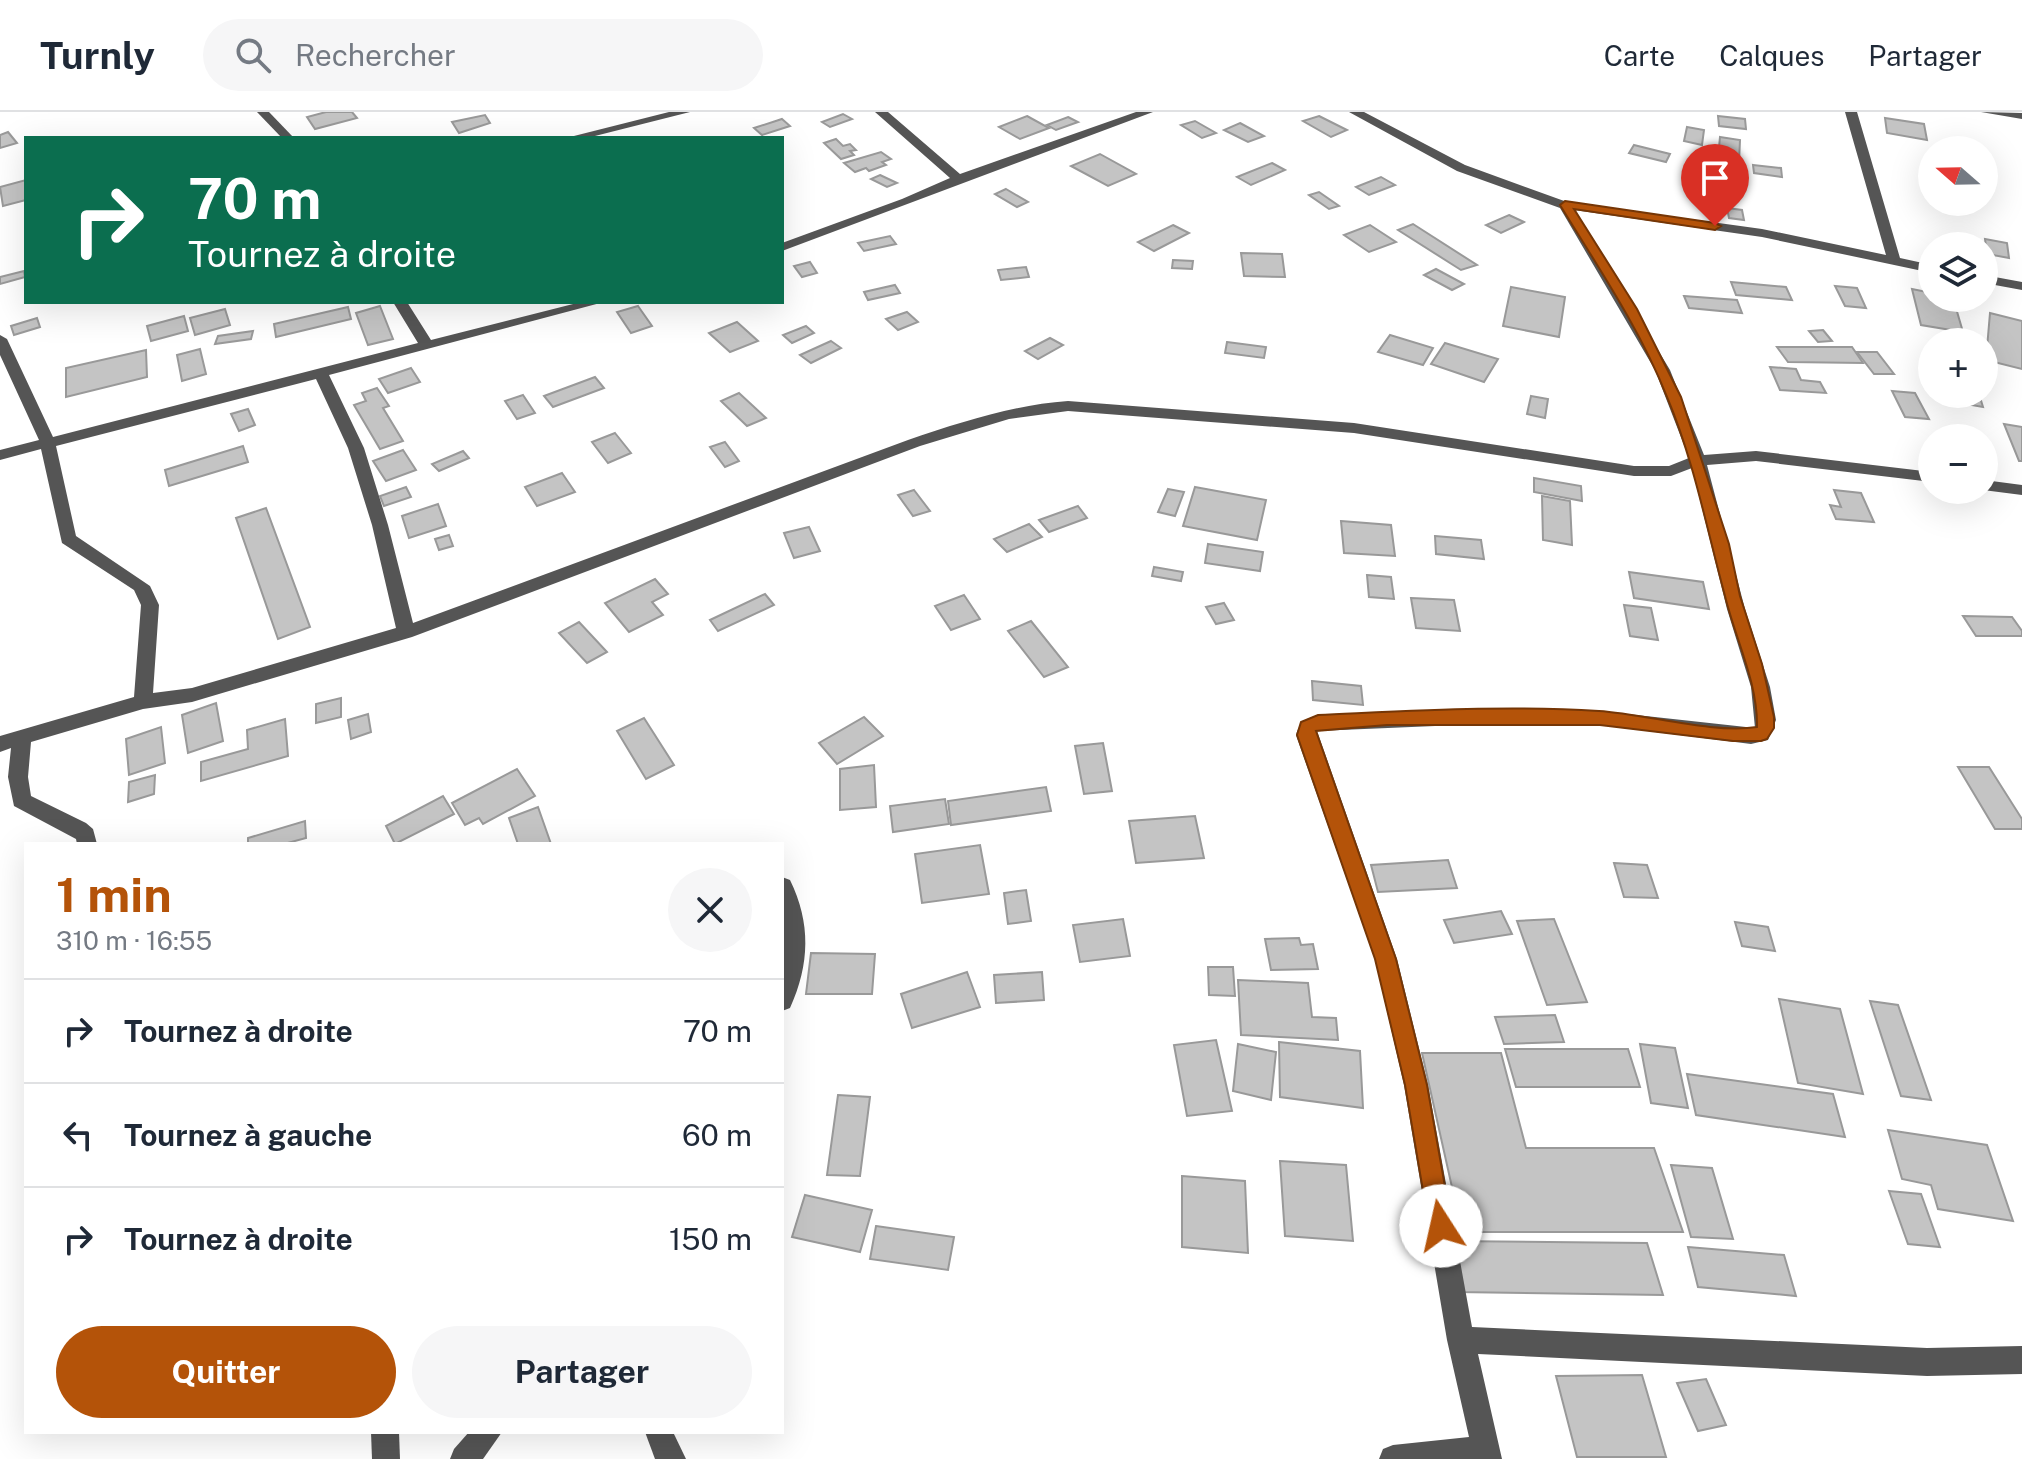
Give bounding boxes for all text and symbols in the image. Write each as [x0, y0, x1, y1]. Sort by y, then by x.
search box [203, 19, 763, 91]
text: Turnly [40, 33, 155, 78]
icon: search [231, 33, 275, 77]
text: Rechercher [295, 37, 456, 73]
text: Carte [1604, 39, 1675, 72]
text: Calques [1719, 39, 1824, 72]
text: Partager [1868, 39, 1982, 72]
north arrow [1918, 136, 1998, 216]
map controls [1918, 136, 1998, 504]
pin [1681, 144, 1749, 226]
icon: arrive [1693, 156, 1737, 200]
text: 70 m [188, 166, 321, 232]
icon: right [56, 168, 160, 272]
button: layers [1918, 232, 1998, 312]
text: Tournez à droite [188, 233, 456, 275]
button: + [1918, 328, 1998, 408]
button: − [1918, 424, 1998, 504]
text: 1 min [56, 866, 172, 923]
button: close [668, 868, 752, 952]
text: 310 m · 16:55 [56, 925, 212, 956]
icon: right [56, 1009, 100, 1053]
text: Tournez à droite [124, 1013, 353, 1049]
text: 70 m [683, 1013, 752, 1049]
icon: left [56, 1113, 100, 1157]
text: Tournez à gauche [124, 1117, 372, 1153]
text: 60 m [682, 1117, 752, 1153]
position arrow [1399, 1184, 1483, 1268]
icon: right [56, 1217, 100, 1261]
text: Tournez à droite [124, 1221, 353, 1257]
text: 150 m [669, 1221, 752, 1257]
button: Quitter [56, 1326, 396, 1418]
button: Partager [412, 1326, 752, 1418]

